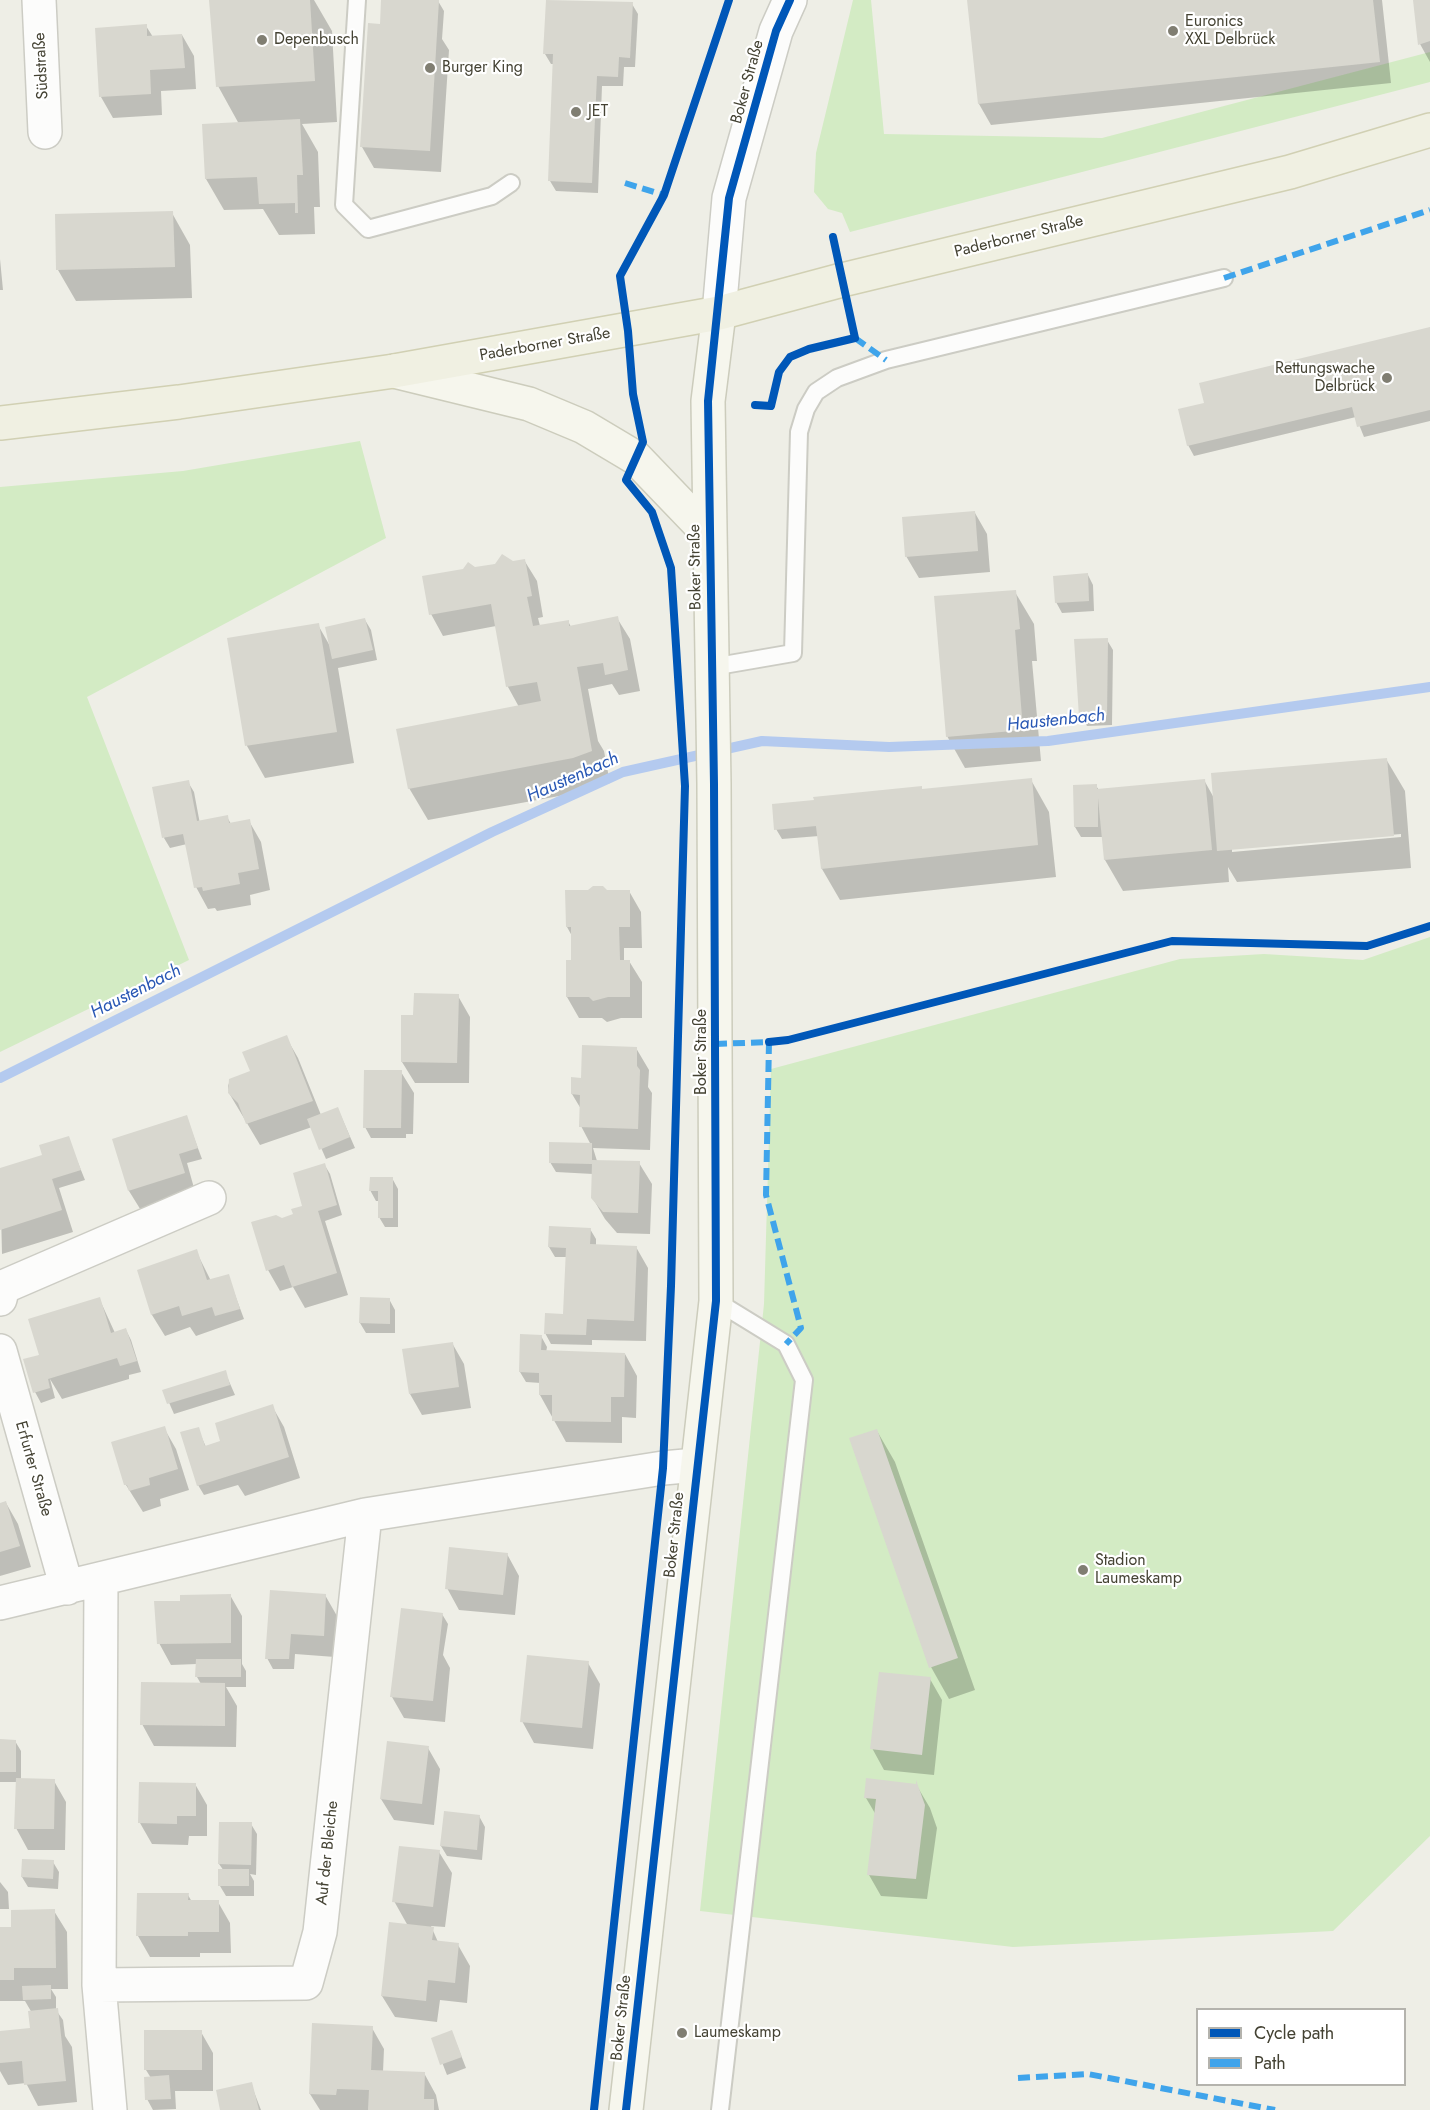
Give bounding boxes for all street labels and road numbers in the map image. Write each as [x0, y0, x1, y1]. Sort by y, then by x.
street label: Südstraße [31, 32, 53, 100]
street label: Boker Straße [728, 38, 768, 126]
street label: Paderborner Straße [953, 212, 1085, 262]
street label: Paderborner Straße [478, 324, 612, 366]
street label: Boker Straße [686, 524, 706, 610]
street label: Boker Straße [692, 1009, 712, 1095]
street label: Erfurter Straße [10, 1419, 56, 1519]
street label: Boker Straße [661, 1491, 689, 1579]
street label: Auf der Bleiche [313, 1800, 343, 1906]
street label: Boker Straße [608, 1974, 636, 2062]

